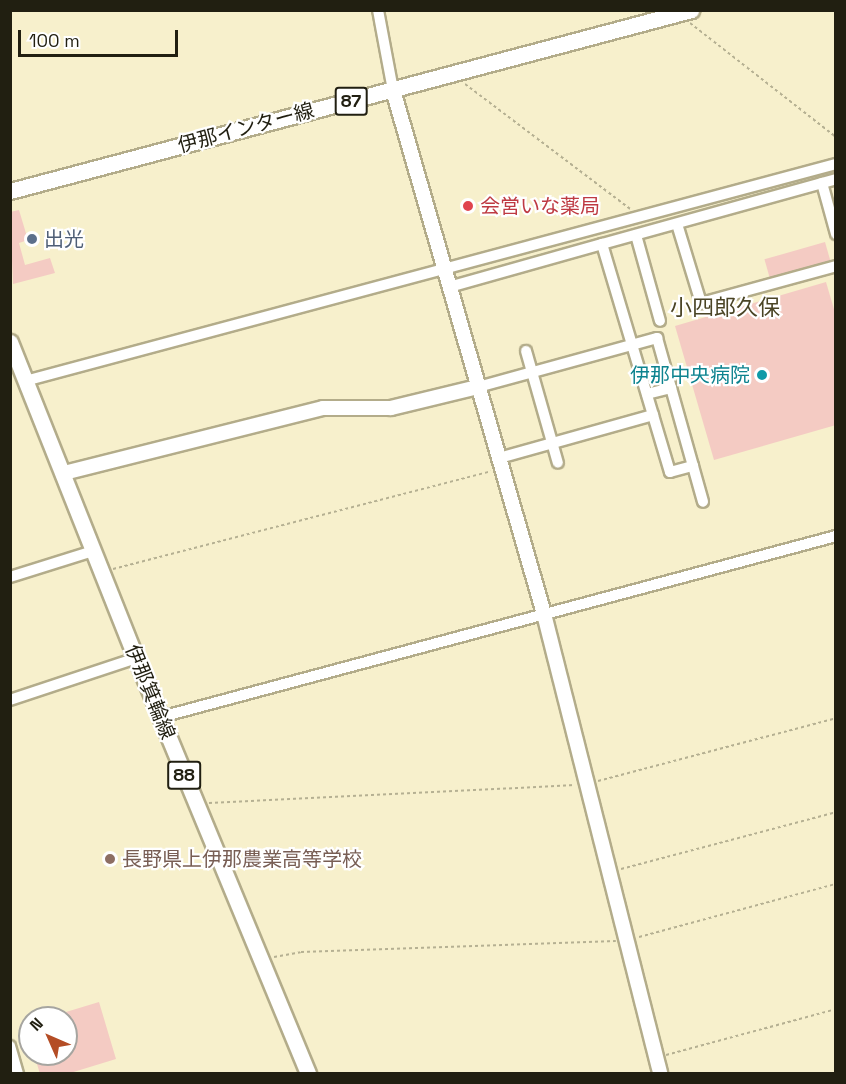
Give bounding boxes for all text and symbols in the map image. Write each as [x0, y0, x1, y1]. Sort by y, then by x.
scale bar [21, 18, 182, 56]
text: 100 m [29, 29, 80, 52]
road number: 87 [334, 86, 368, 116]
street label: 伊那インター線 [175, 98, 317, 158]
place label: 会営いな薬局 [480, 194, 600, 218]
marker: 会営いな薬局 [461, 199, 475, 213]
place label: 出光 [44, 227, 84, 251]
marker: 出光 [25, 232, 39, 246]
district label: 小四郎久保 [670, 295, 780, 321]
place label: 伊那中央病院 [630, 363, 750, 387]
marker: 伊那中央病院 [755, 368, 769, 382]
street label: 伊那箕輪線 [120, 641, 180, 743]
road number: 88 [166, 760, 202, 790]
place label: 長野県上伊那農業高等学校 [122, 847, 362, 871]
marker: 長野県上伊那農業高等学校 [103, 852, 117, 866]
north arrow [18, 1006, 78, 1066]
text: N [25, 1013, 48, 1036]

